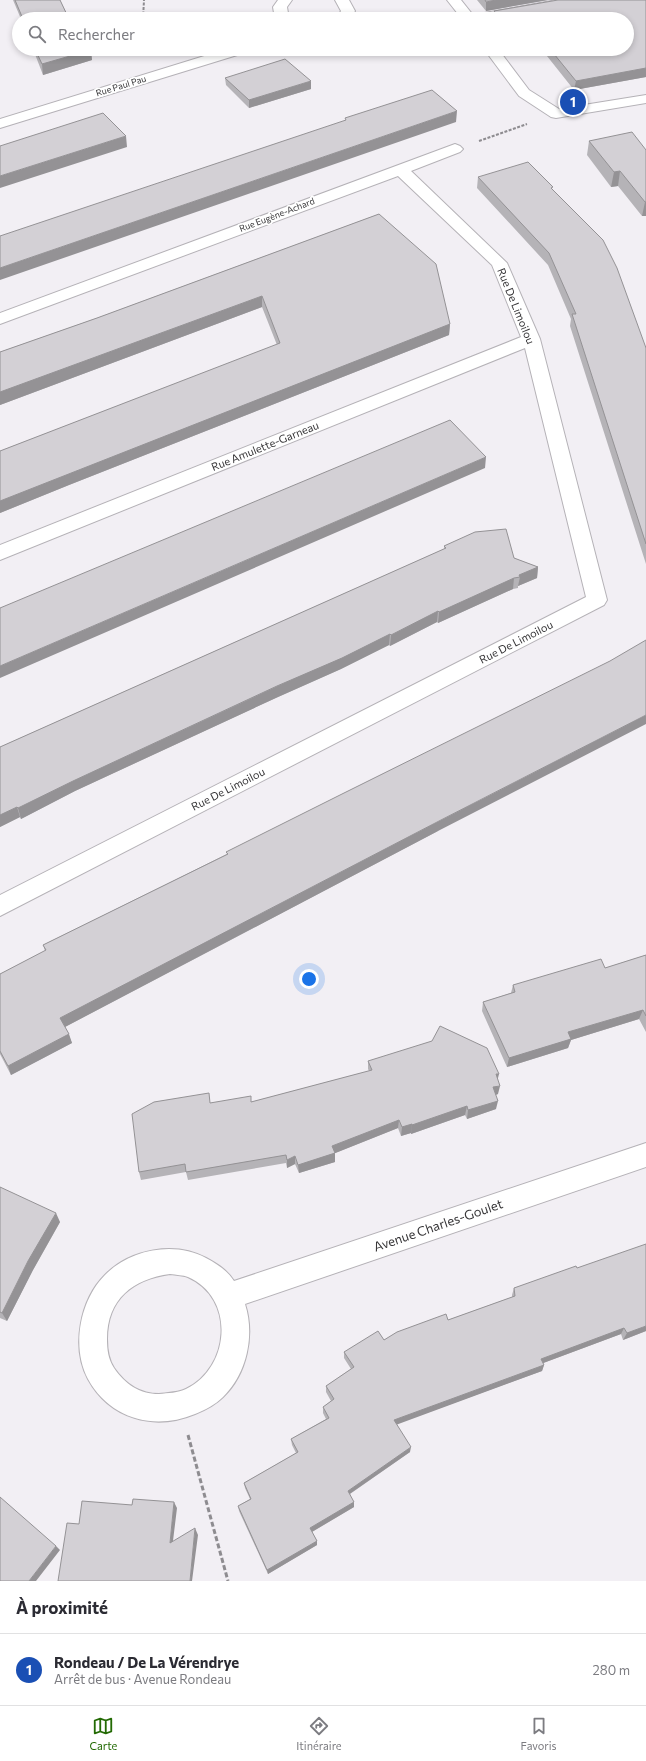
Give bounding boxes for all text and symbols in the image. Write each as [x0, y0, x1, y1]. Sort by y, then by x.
search box [12, 12, 634, 56]
icon: search [26, 23, 48, 45]
text: Rechercher [58, 25, 135, 43]
street label: Rue Paul Pau [94, 73, 147, 98]
pin: 1 [560, 87, 586, 117]
street label: Rue Eugène-Achard [238, 195, 316, 234]
street label: Rue De Limoilou [495, 266, 538, 346]
street label: Rue Amulette-Garneau [209, 418, 320, 473]
street label: Rue De Limoilou [477, 617, 555, 666]
street label: Rue De Limoilou [189, 764, 267, 813]
your location [299, 969, 319, 989]
street label: Avenue Charles-Goulet [371, 1195, 505, 1255]
text: À proximité [16, 1597, 108, 1618]
text: Rondeau / De La Vérendrye [54, 1653, 239, 1671]
text: 1 [26, 1662, 32, 1678]
text: 280 m [593, 1662, 630, 1678]
text: Arrêt de bus · Avenue Rondeau [54, 1671, 231, 1687]
tab: Carte [89, 1715, 117, 1752]
tab: Itinéraire [296, 1715, 342, 1752]
tab: Favoris [521, 1715, 557, 1752]

